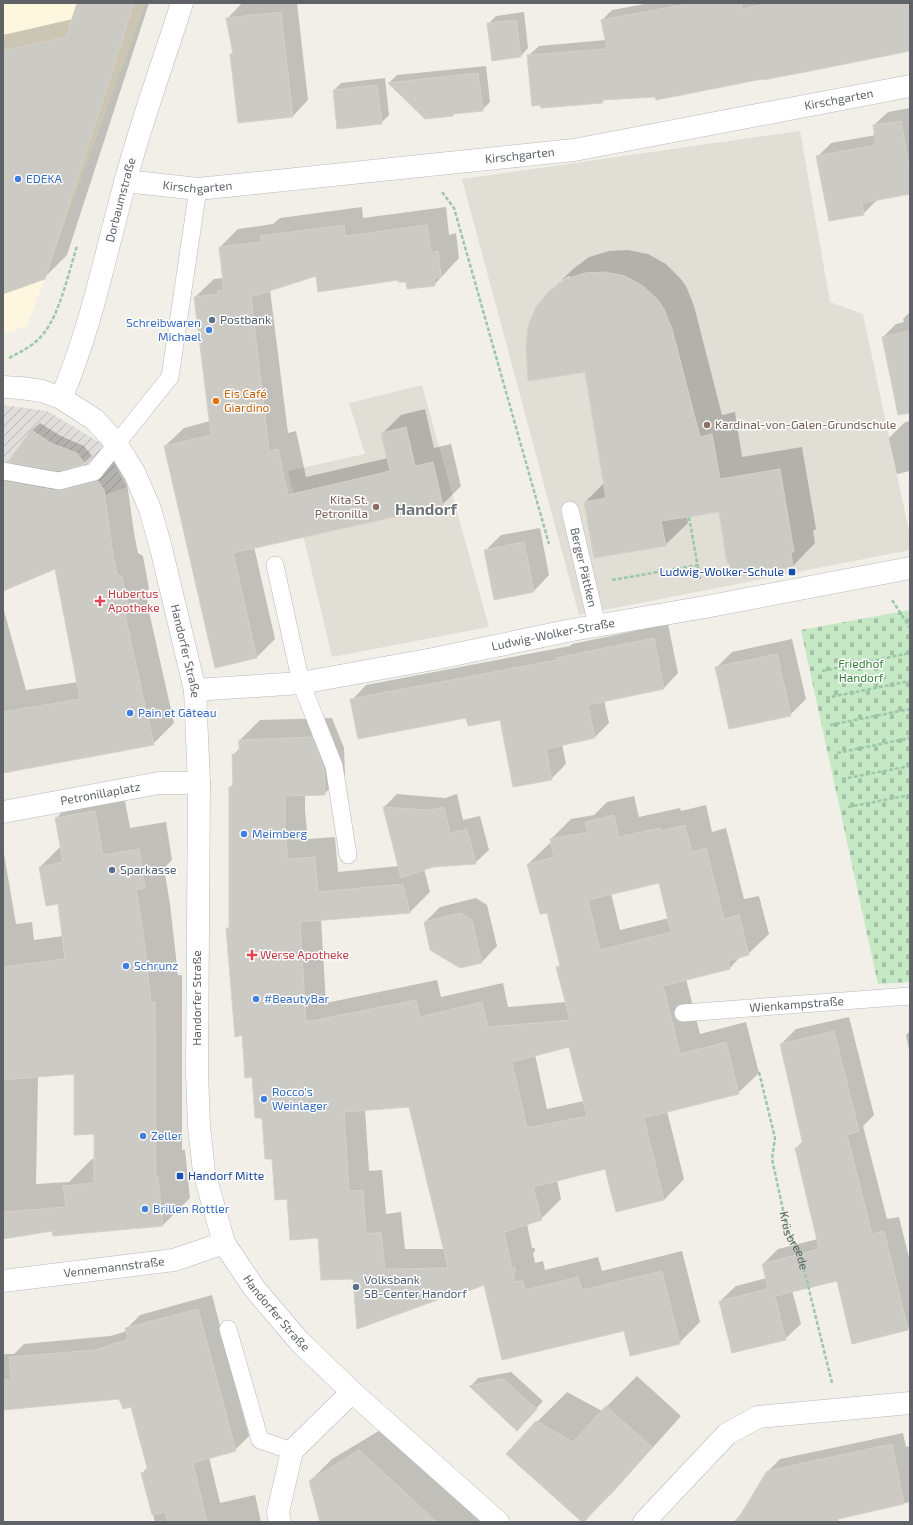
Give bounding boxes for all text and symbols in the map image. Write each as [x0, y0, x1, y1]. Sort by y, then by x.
street label: Kirschgarten [803, 85, 874, 112]
street label: Kirschgarten [484, 144, 555, 165]
street label: Dorbaumstraße [102, 156, 138, 244]
place label: EDEKA [26, 171, 63, 185]
marker: EDEKA [13, 174, 23, 184]
street label: Kirschgarten [162, 177, 233, 195]
place label: Postbank [220, 312, 271, 326]
place label: Schreibwaren Michael [126, 315, 201, 343]
marker: Postbank [207, 315, 217, 325]
marker: Schreibwaren Michael [204, 325, 214, 335]
place label: Eis Café Giardino [224, 386, 270, 414]
marker: Eis Café Giardino [211, 396, 221, 406]
place label: Kardinal-von-Galen-Grundschule [715, 417, 896, 431]
marker: Kardinal-von-Galen-Grundschule [702, 420, 712, 430]
place label: Kita St. Petronilla [315, 492, 368, 520]
district label: Handorf [395, 499, 458, 518]
marker: Kita St. Petronilla [371, 502, 381, 512]
street label: Berger Pättken [568, 526, 601, 608]
place label: Ludwig-Wolker-Schule [659, 564, 784, 578]
marker: Ludwig-Wolker-Schule [787, 567, 797, 577]
place label: Hubertus Apotheke [108, 586, 160, 614]
marker: Hubertus Apotheke [95, 596, 105, 606]
street label: Handorfer Straße [169, 603, 203, 698]
street label: Ludwig-Wolker-Straße [490, 615, 616, 653]
park label: Friedhof Handorf [838, 656, 884, 684]
place label: Pain et Gâteau [138, 705, 217, 719]
marker: Pain et Gâteau [125, 708, 135, 718]
street label: Petronillaplatz [59, 779, 141, 807]
place label: Meimberg [252, 826, 308, 840]
marker: Meimberg [239, 829, 249, 839]
place label: Sparkasse [120, 862, 176, 876]
marker: Sparkasse [107, 865, 117, 875]
place label: Werse Apotheke [260, 947, 349, 961]
street label: Handorfer Straße [189, 950, 203, 1046]
marker: Werse Apotheke [247, 950, 257, 960]
place label: Schrunz [134, 958, 178, 972]
marker: Schrunz [121, 961, 131, 971]
place label: #BeautyBar [264, 991, 329, 1005]
street label: Wienkampstraße [749, 993, 844, 1014]
marker: #BeautyBar [251, 994, 261, 1004]
place label: Rocco's Weinlager [272, 1084, 328, 1112]
marker: Rocco's Weinlager [259, 1094, 269, 1104]
place label: Zeller [151, 1128, 183, 1142]
marker: Zeller [138, 1131, 148, 1141]
place label: Handorf Mitte [188, 1168, 264, 1182]
marker: Handorf Mitte [175, 1171, 185, 1181]
place label: Brillen Rottler [153, 1201, 230, 1215]
marker: Brillen Rottler [140, 1204, 150, 1214]
street label: Krüsbreede [777, 1210, 812, 1271]
street label: Vennemannstraße [63, 1253, 165, 1279]
street label: Handorfer Straße [241, 1272, 313, 1354]
place label: Volksbank SB-Center Handorf [364, 1272, 467, 1300]
marker: Volksbank SB-Center Handorf [351, 1282, 361, 1292]

